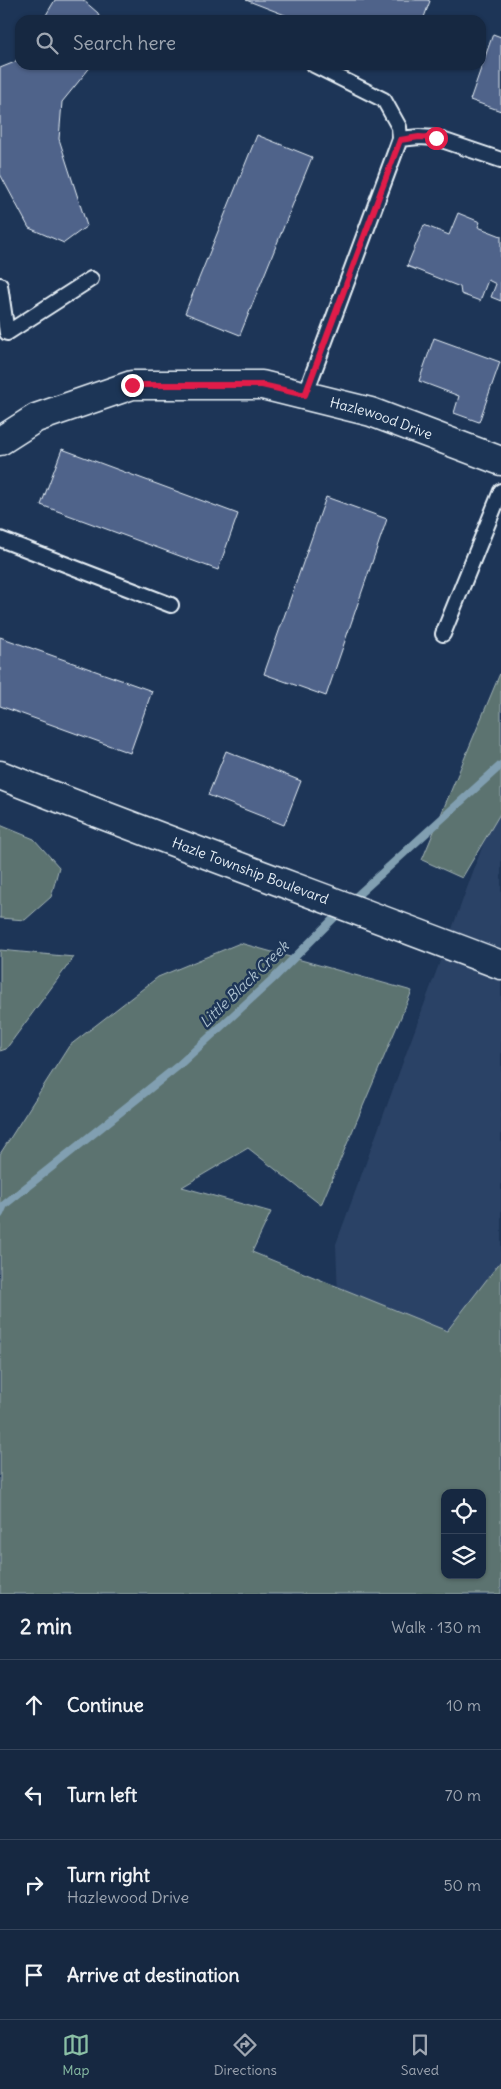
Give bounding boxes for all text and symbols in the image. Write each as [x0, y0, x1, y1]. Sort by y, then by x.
search box [15, 15, 486, 70]
icon: search [33, 29, 61, 57]
text: Search here [73, 31, 176, 55]
route start [425, 127, 448, 150]
route end [121, 374, 144, 397]
street label: Hazlewood Drive [328, 393, 435, 443]
street label: Hazle Township Boulevard [170, 833, 331, 908]
water label: Little Black Creek [196, 936, 293, 1031]
map controls [441, 1489, 486, 1579]
button: locate [441, 1489, 486, 1534]
button: layers [441, 1534, 486, 1579]
text: 2 min [20, 1613, 72, 1640]
text: Walk · 130 m [391, 1617, 481, 1637]
icon: ahead [20, 1691, 48, 1719]
text: Continue [67, 1693, 144, 1717]
text: 10 m [446, 1695, 481, 1715]
icon: left [20, 1781, 48, 1809]
text: Turn left [67, 1783, 137, 1807]
text: 70 m [445, 1785, 481, 1805]
text: Turn right [67, 1863, 150, 1887]
icon: right [20, 1871, 48, 1899]
text: 50 m [443, 1875, 481, 1895]
text: Hazlewood Drive [67, 1887, 189, 1907]
icon: arrive [20, 1961, 48, 1989]
text: Arrive at destination [67, 1963, 240, 1987]
tab: Map [62, 2031, 90, 2079]
tab: Directions [214, 2031, 277, 2079]
tab: Saved [401, 2031, 439, 2079]

